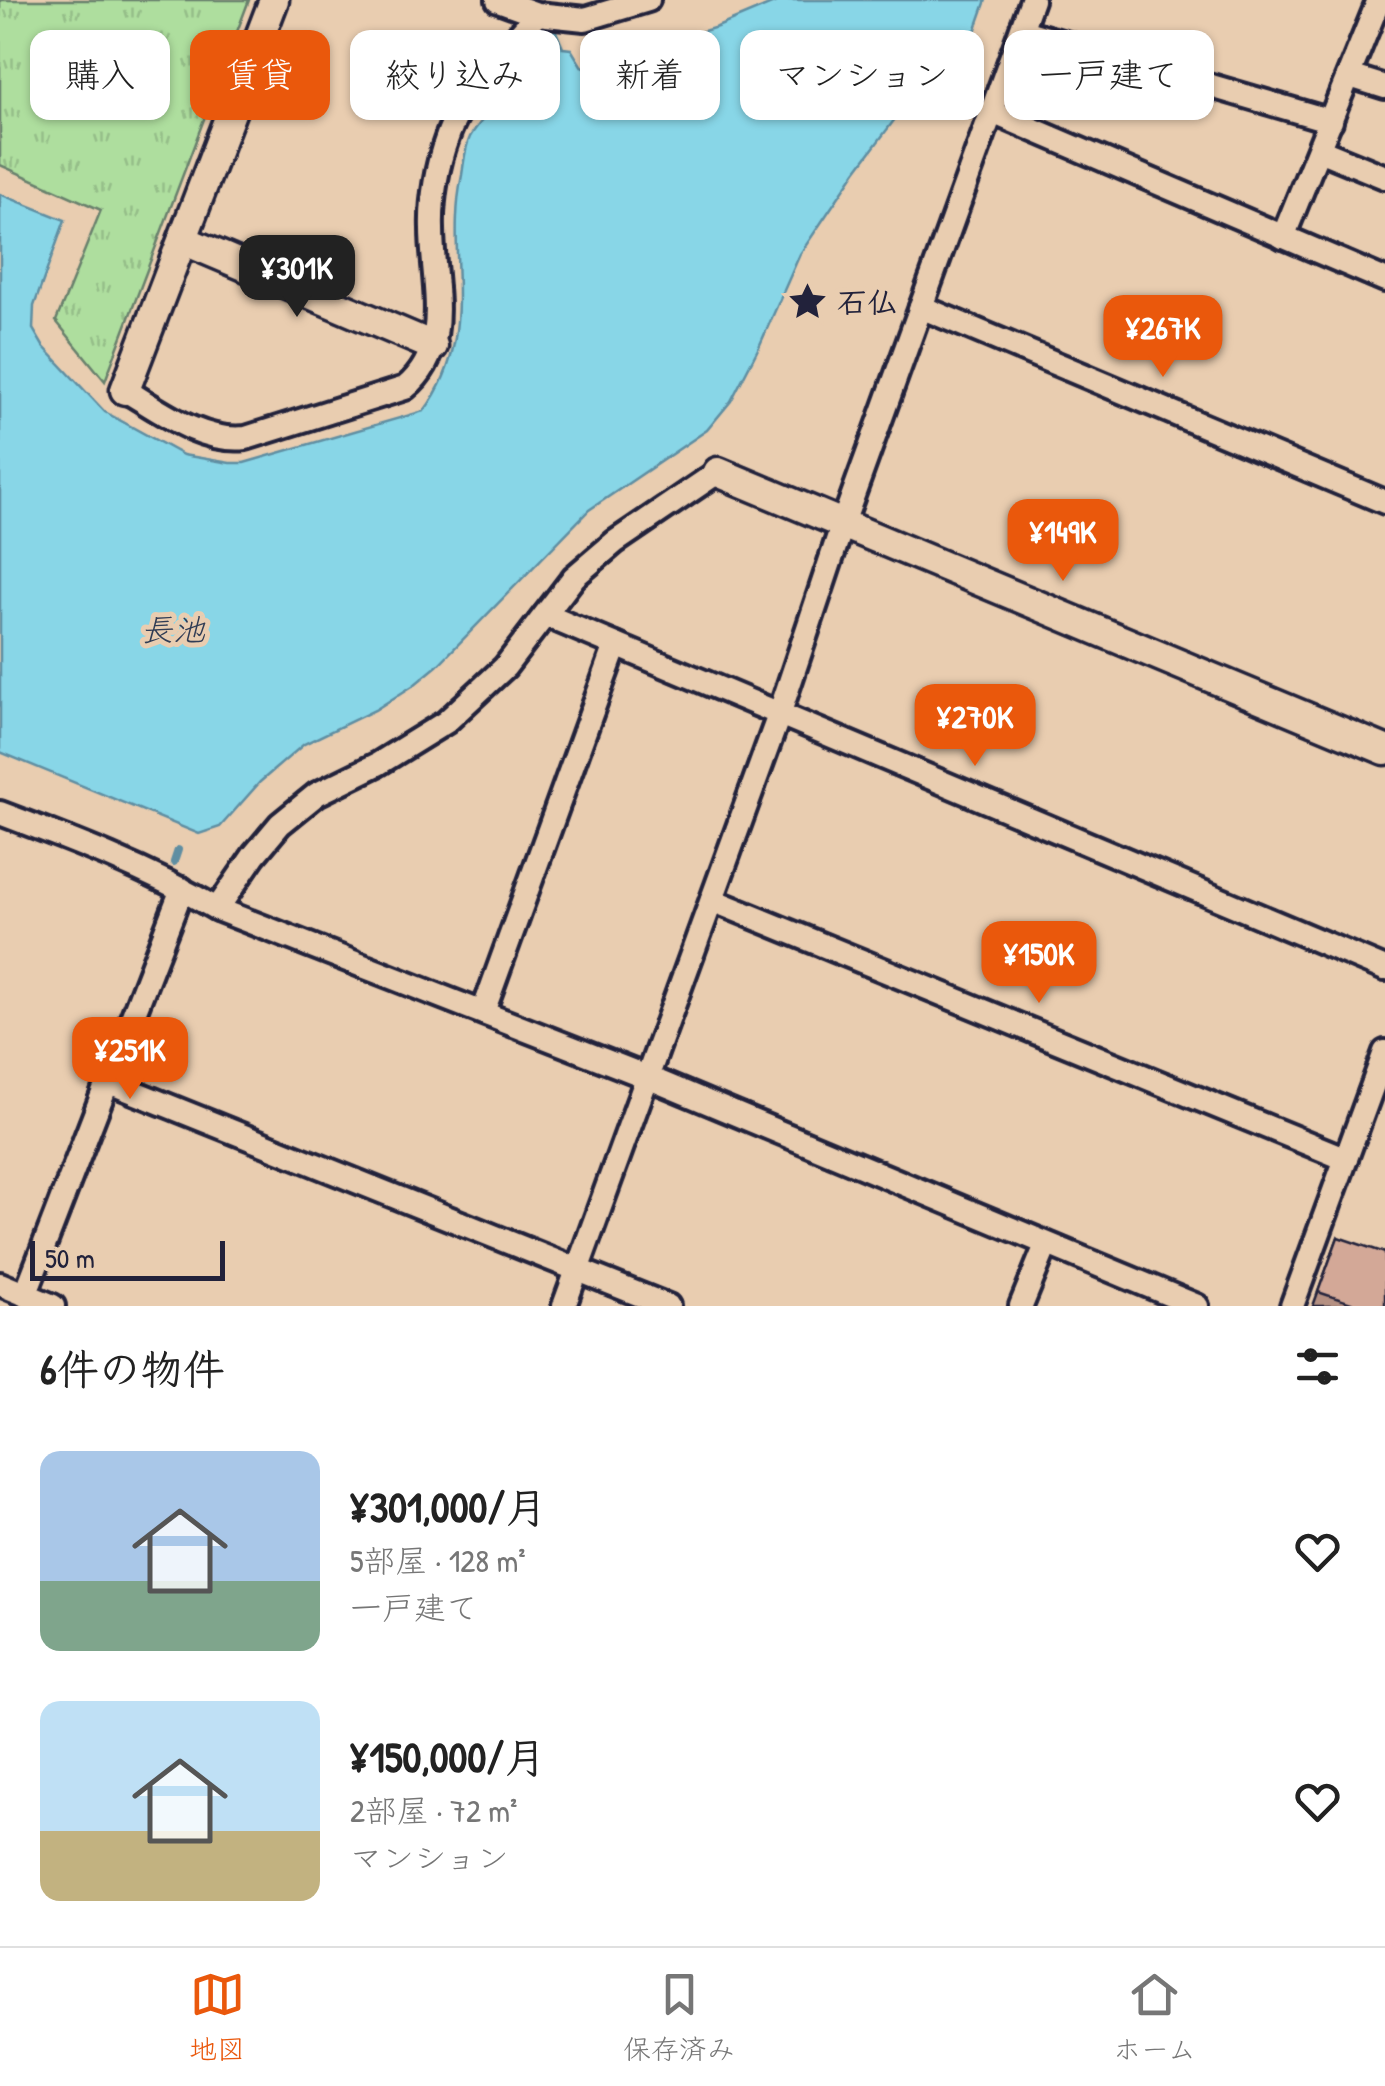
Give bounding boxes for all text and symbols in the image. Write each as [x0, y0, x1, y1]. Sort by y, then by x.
chip: 購入 [30, 30, 170, 120]
chip: 賃貸 [190, 30, 330, 120]
chip: 絞り込み [350, 30, 560, 120]
chip: 新着 [580, 30, 720, 120]
chip: マンション [740, 30, 984, 120]
chip: 一戸建て [1004, 30, 1214, 120]
pin: ¥301K [227, 235, 367, 320]
text: ¥301K [261, 246, 333, 289]
place icon: 石仏 [786, 281, 828, 323]
place label: 石仏 [837, 282, 897, 322]
pin: ¥267K [1093, 295, 1233, 380]
text: ¥267K [1125, 306, 1201, 349]
pin: ¥149K [993, 499, 1133, 584]
text: ¥149K [1030, 510, 1096, 553]
water label: 長池 [141, 608, 206, 651]
pin: ¥270K [905, 684, 1045, 769]
text: ¥270K [937, 695, 1013, 738]
pin: ¥150K [969, 921, 1109, 1006]
text: ¥150K [1003, 932, 1075, 975]
pin: ¥251K [60, 1017, 200, 1102]
text: ¥251K [94, 1028, 166, 1071]
scale bar [30, 1236, 225, 1280]
text: 50 m [45, 1239, 95, 1277]
icon: filters [1290, 1339, 1345, 1394]
text: 6件の物件 [40, 1340, 225, 1397]
text: ¥301,000/月 [350, 1478, 547, 1535]
icon: home [120, 1491, 240, 1611]
icon: heart [1290, 1524, 1345, 1579]
text: 5部屋 · 128 m² [350, 1539, 526, 1582]
text: 一戸建て [350, 1586, 478, 1629]
text: ¥150,000/月 [350, 1728, 546, 1785]
icon: home [120, 1741, 240, 1861]
icon: heart [1290, 1774, 1345, 1829]
text: 2部屋 · 72 m² [350, 1789, 517, 1832]
text: マンション [350, 1836, 509, 1879]
tab: 地図 [189, 1967, 245, 2068]
tab: 保存済み [623, 1967, 735, 2068]
tab: ホーム [1113, 1967, 1196, 2068]

